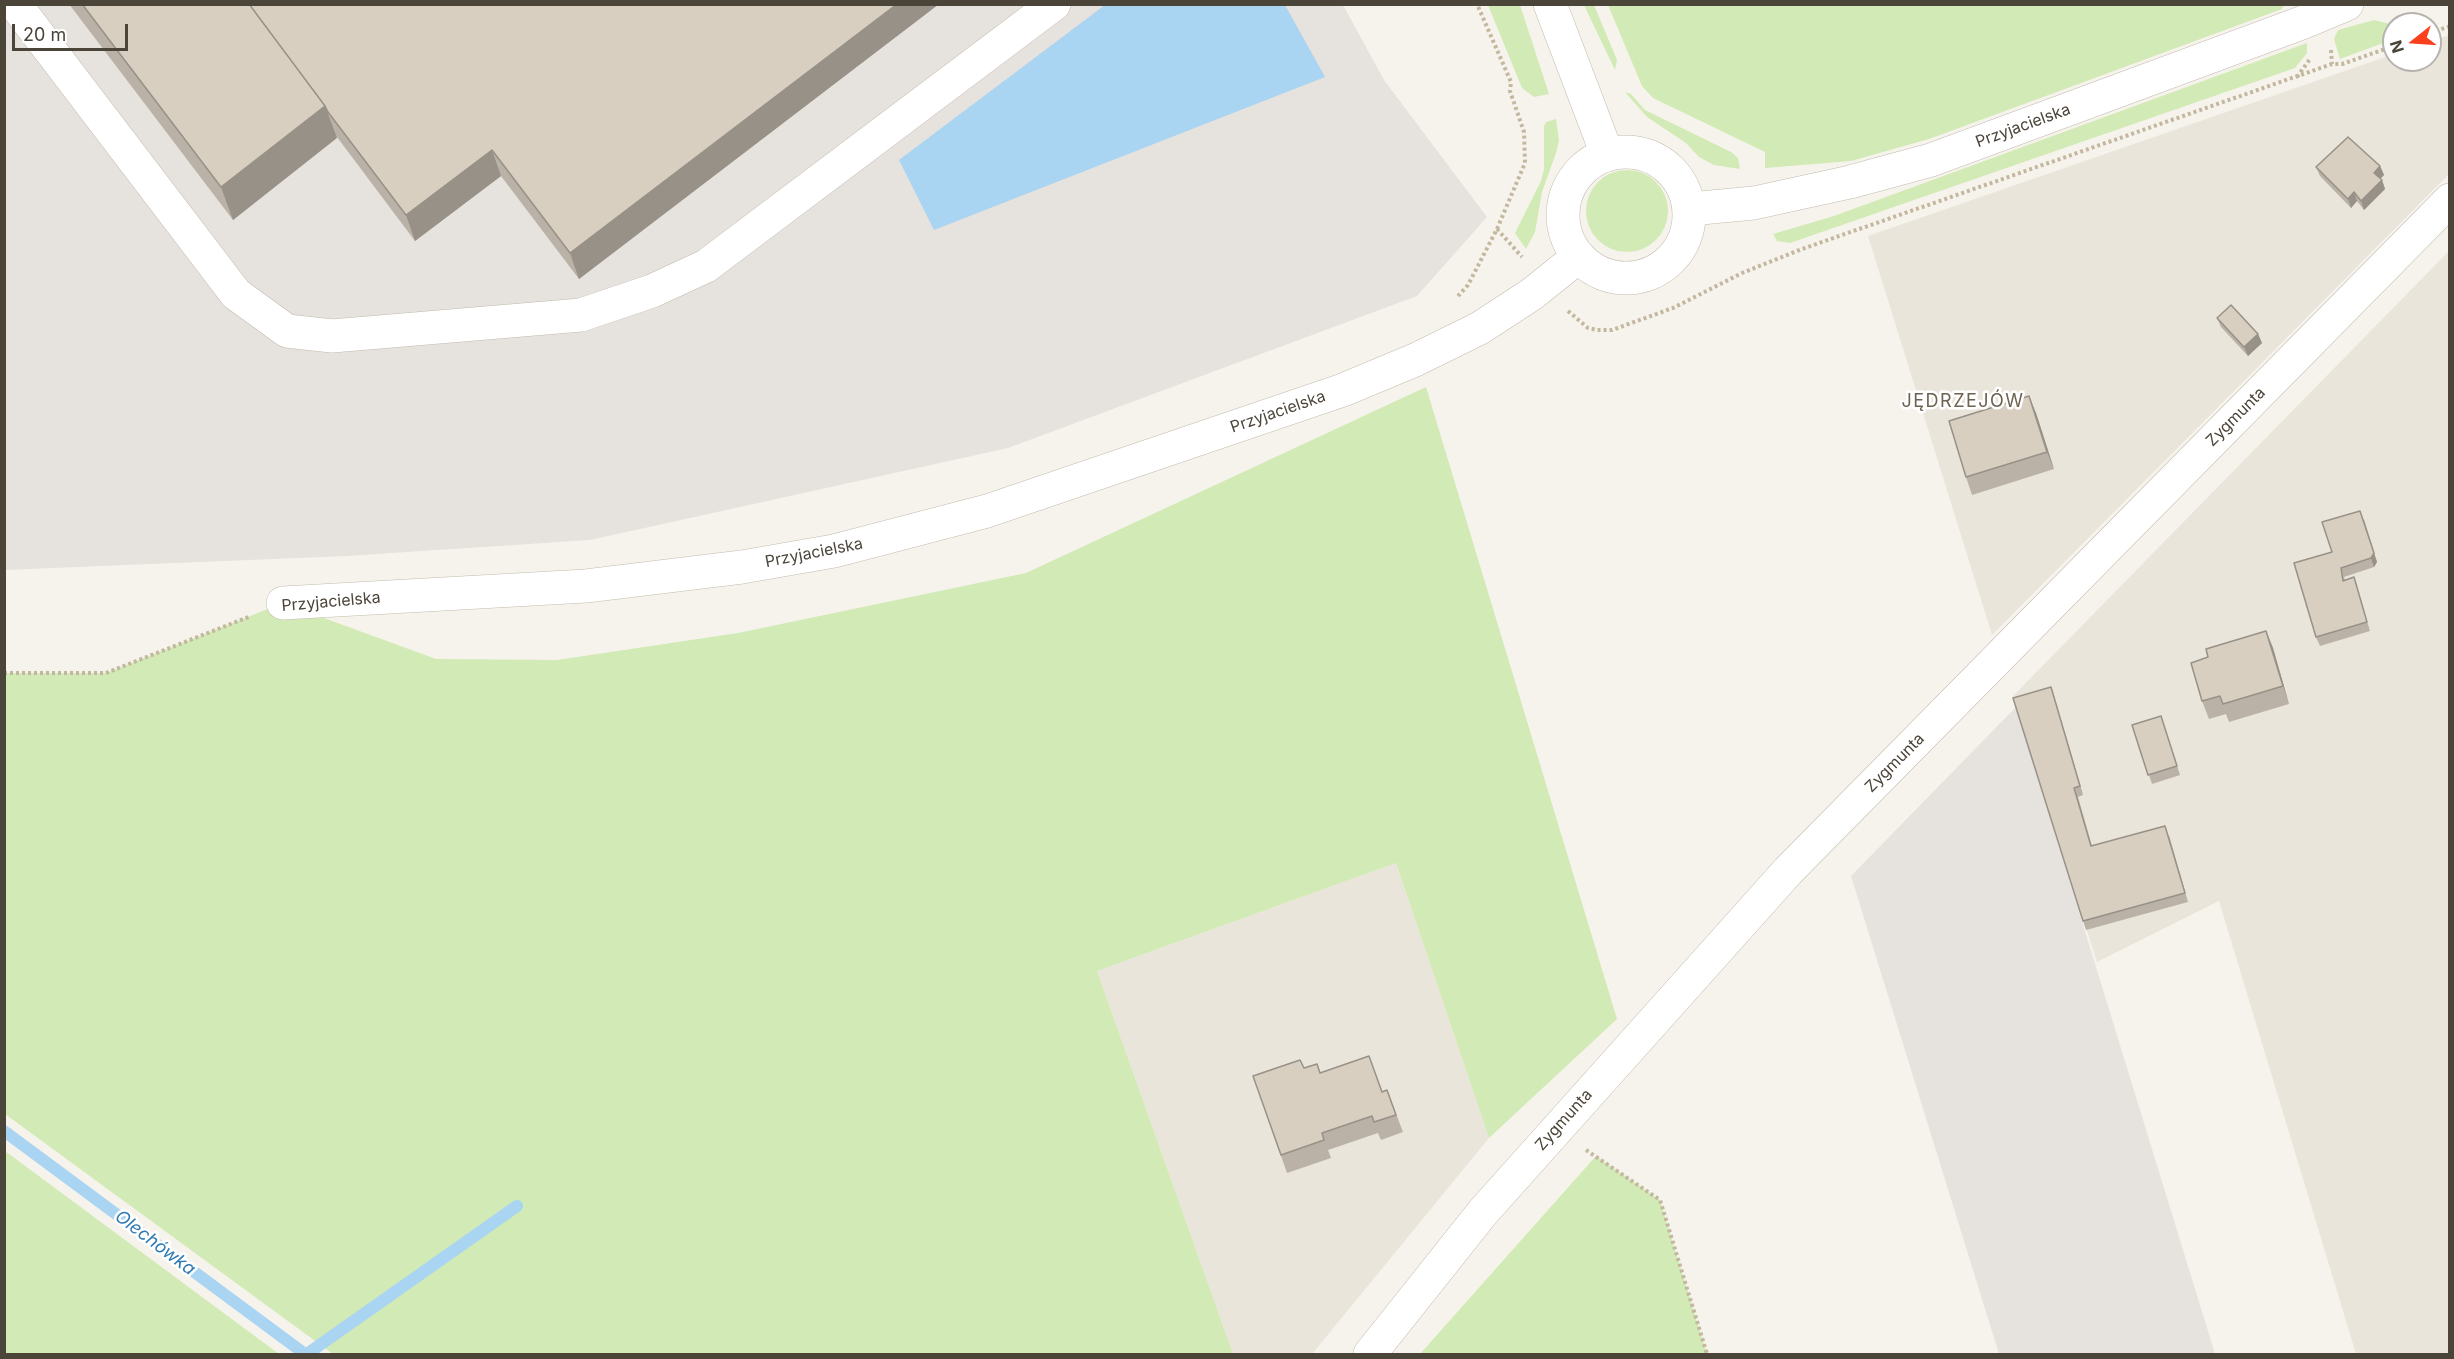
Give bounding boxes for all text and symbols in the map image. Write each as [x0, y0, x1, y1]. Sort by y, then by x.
scale bar [15, 12, 130, 50]
north arrow [2382, 12, 2442, 72]
text: 20 m [23, 24, 66, 45]
text: N [2385, 38, 2408, 55]
street label: Przyjacielska [1973, 100, 2073, 152]
street label: Zygmunta [2202, 383, 2270, 451]
street label: Przyjacielska [1228, 387, 1328, 437]
district label: JĘDRZEJÓW [1901, 391, 2025, 413]
street label: Przyjacielska [763, 534, 865, 572]
street label: Przyjacielska [281, 588, 381, 616]
street label: Zygmunta [1861, 729, 1929, 797]
street label: Zygmunta [1532, 1085, 1596, 1155]
water label: Olechówka [111, 1206, 199, 1280]

